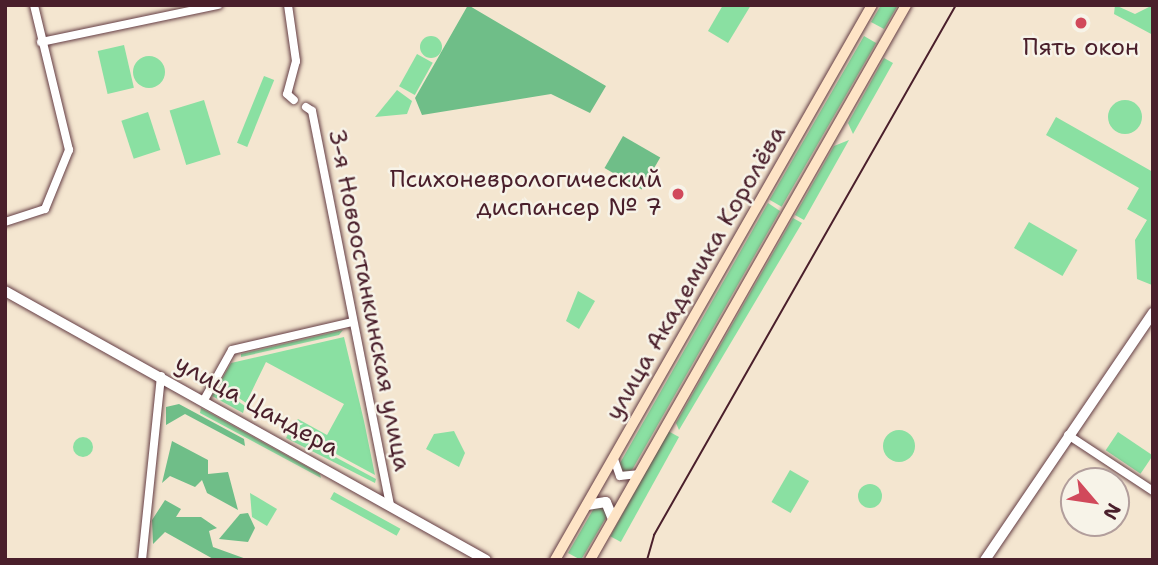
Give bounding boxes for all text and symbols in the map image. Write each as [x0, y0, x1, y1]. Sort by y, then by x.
marker: Пять окон [1073, 15, 1089, 31]
place label: Пять окон [1023, 34, 1139, 62]
street label: улица Академика Королёва [600, 121, 792, 425]
street label: 3-я Новоостанкинская улица [322, 126, 416, 474]
place label: Психоневрологический диспансер № 7 [390, 166, 662, 222]
marker: Психоневрологический диспансер № 7 [668, 184, 688, 204]
street label: улица Цандера [170, 349, 344, 463]
north arrow [1060, 467, 1130, 537]
text: N [1097, 499, 1127, 524]

